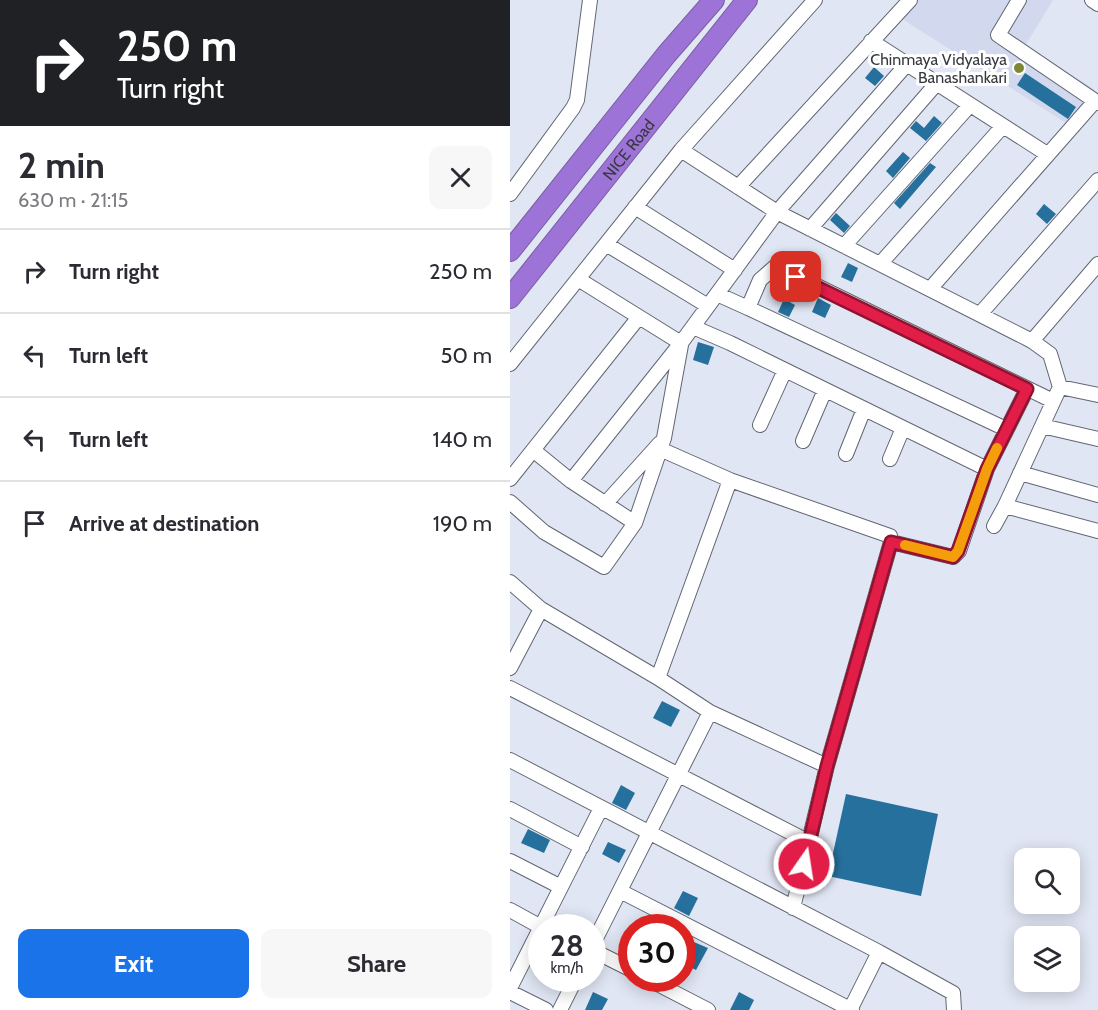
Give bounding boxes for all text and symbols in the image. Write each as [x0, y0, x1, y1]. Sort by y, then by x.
text: 250 m [117, 20, 237, 72]
icon: right [18, 24, 96, 102]
place label: Chinmaya Vidyalaya Banashankari [870, 50, 1007, 87]
marker: Chinmaya Vidyalaya Banashankari [1012, 61, 1026, 75]
text: Turn right [117, 72, 224, 105]
street label: NICE Road [598, 115, 658, 184]
text: 2 min [18, 143, 105, 187]
button: close [429, 146, 492, 209]
text: 630 m · 21:15 [18, 188, 128, 212]
pin [770, 251, 821, 302]
icon: right [18, 255, 51, 288]
text: Turn right [69, 258, 159, 285]
text: 250 m [429, 258, 492, 285]
icon: arrive [779, 260, 812, 293]
icon: left [18, 339, 51, 372]
text: Turn left [69, 342, 148, 369]
text: 50 m [440, 342, 492, 369]
icon: left [18, 423, 51, 456]
text: Turn left [69, 426, 148, 453]
text: 140 m [433, 426, 492, 453]
icon: arrive [18, 507, 51, 540]
text: Arrive at destination [69, 510, 259, 537]
text: 190 m [433, 510, 492, 537]
position arrow [772, 832, 836, 896]
map controls [1014, 848, 1080, 992]
button: search [1014, 848, 1080, 914]
speed limit sign: 30 [618, 914, 696, 992]
button: layers [1014, 926, 1080, 992]
text: 28 [550, 927, 584, 964]
button: Exit [18, 929, 249, 998]
button: Share [261, 929, 492, 998]
text: km/h [551, 959, 583, 977]

